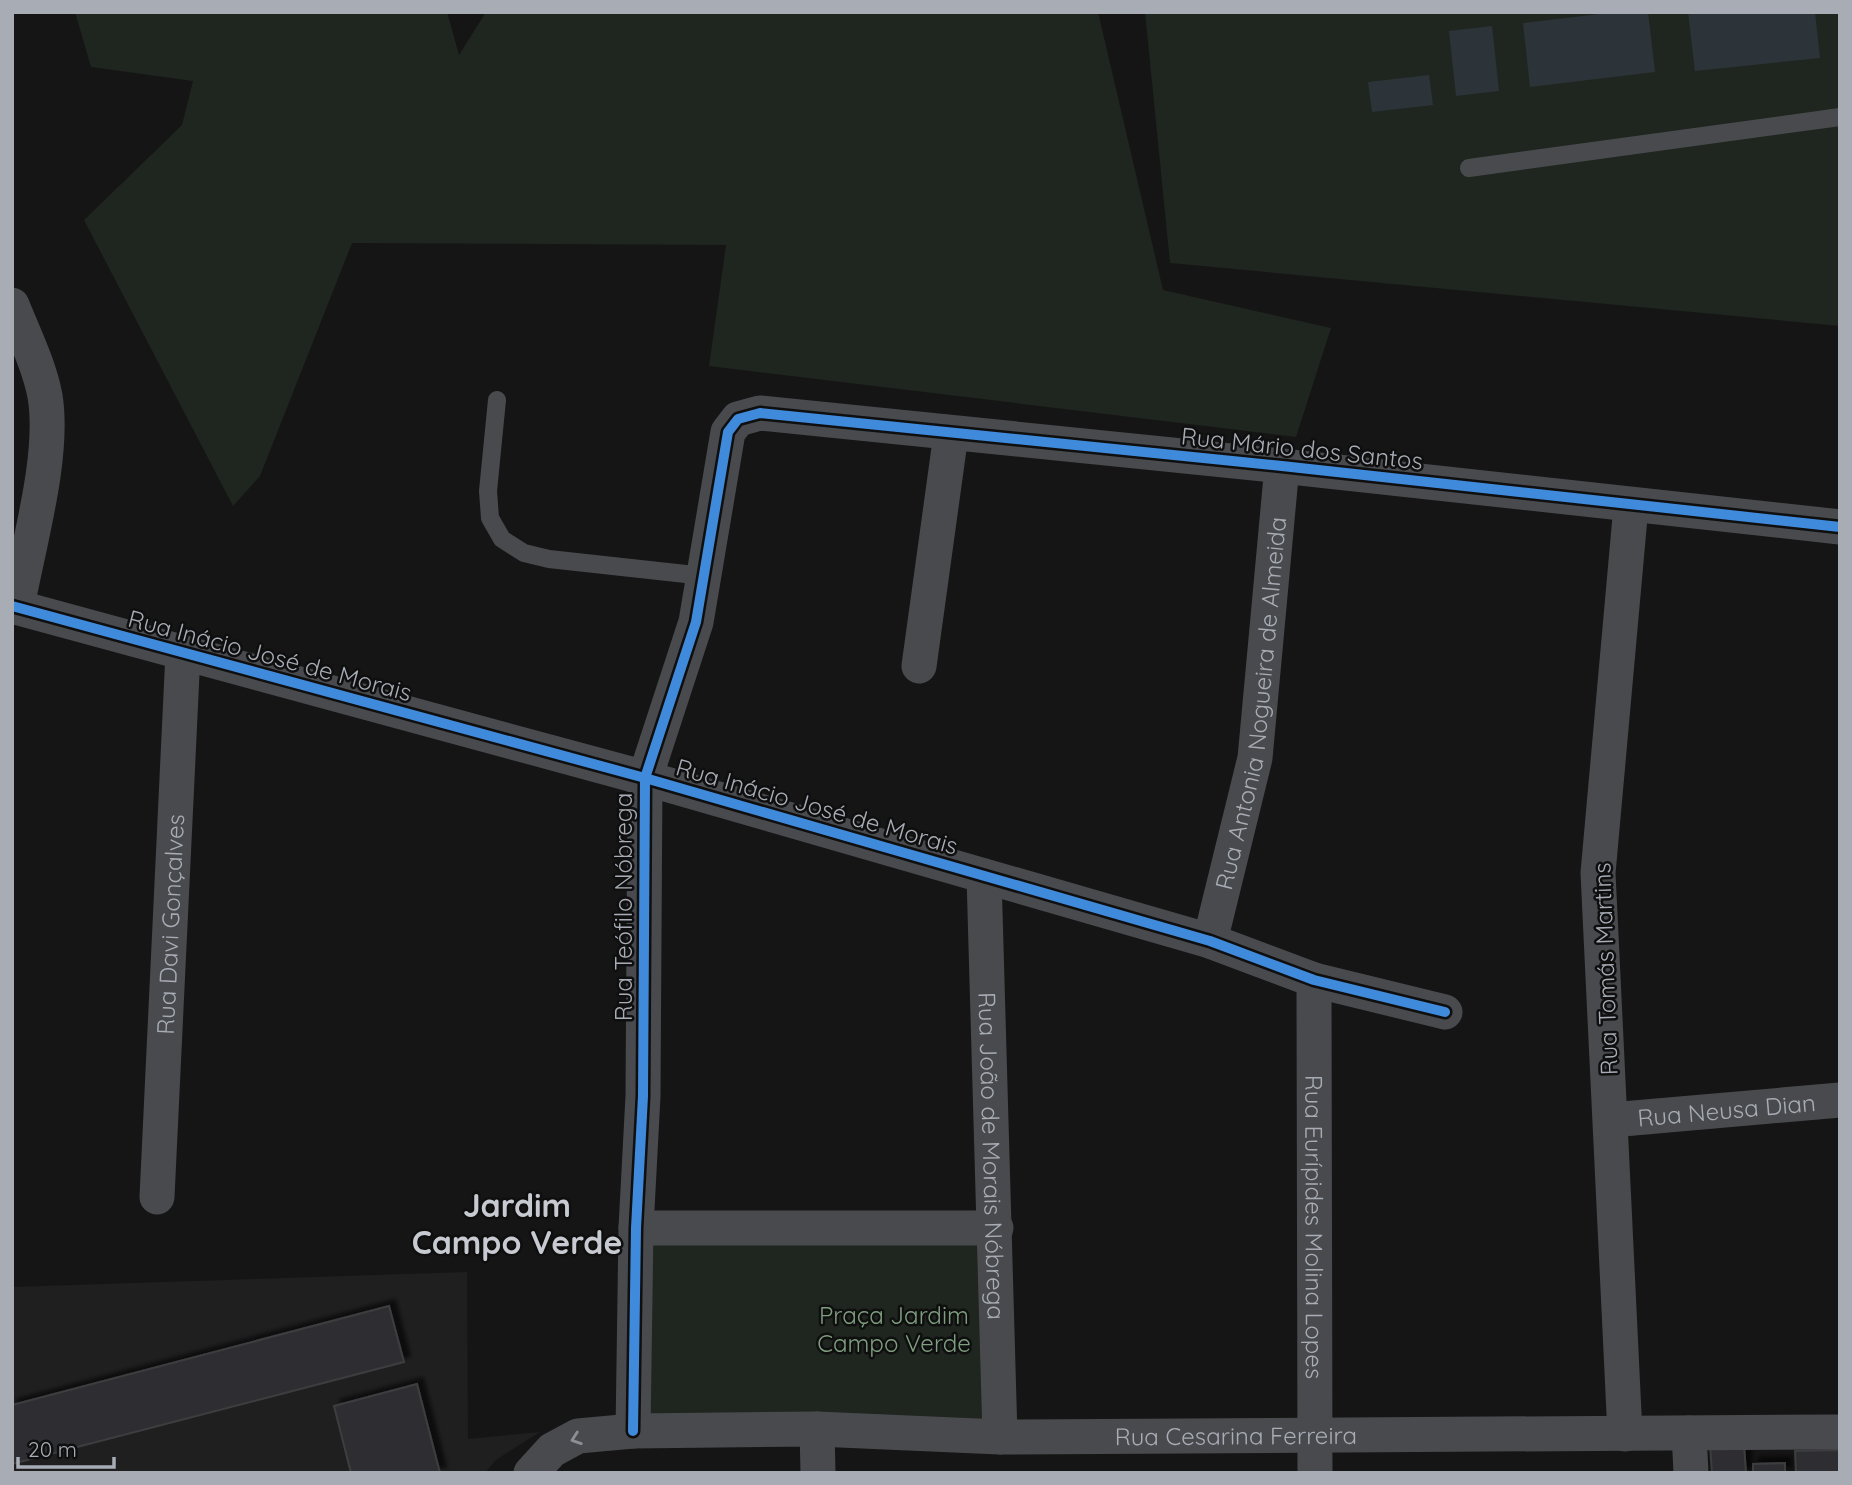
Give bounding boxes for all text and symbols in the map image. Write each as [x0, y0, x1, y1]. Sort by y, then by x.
street label: Rua Mário dos Santos [1180, 420, 1424, 476]
street label: Rua Antonia Nogueira de Almeida [1208, 515, 1292, 893]
street label: Rua Inácio José de Morais [125, 603, 415, 707]
street label: Rua Inácio José de Morais [672, 751, 962, 861]
street label: Rua Teófilo Nóbrega [608, 793, 638, 1021]
street label: Rua Davi Gonçalves [150, 813, 190, 1035]
street label: Rua Tomás Martins [1586, 862, 1624, 1076]
street label: Rua João de Morais Nóbrega [972, 991, 1012, 1320]
street label: Rua Eurípides Molina Lopes [1299, 1075, 1330, 1379]
street label: Rua Neusa Dian [1636, 1087, 1817, 1133]
district label: Jardim Campo Verde [412, 1185, 622, 1262]
park label: Praça Jardim Campo Verde [817, 1300, 971, 1358]
street label: Rua Cesarina Ferreira [1115, 1420, 1357, 1451]
scale bar [18, 1426, 114, 1470]
one-way arrow [570, 1431, 583, 1446]
text: 20 m [28, 1436, 77, 1462]

